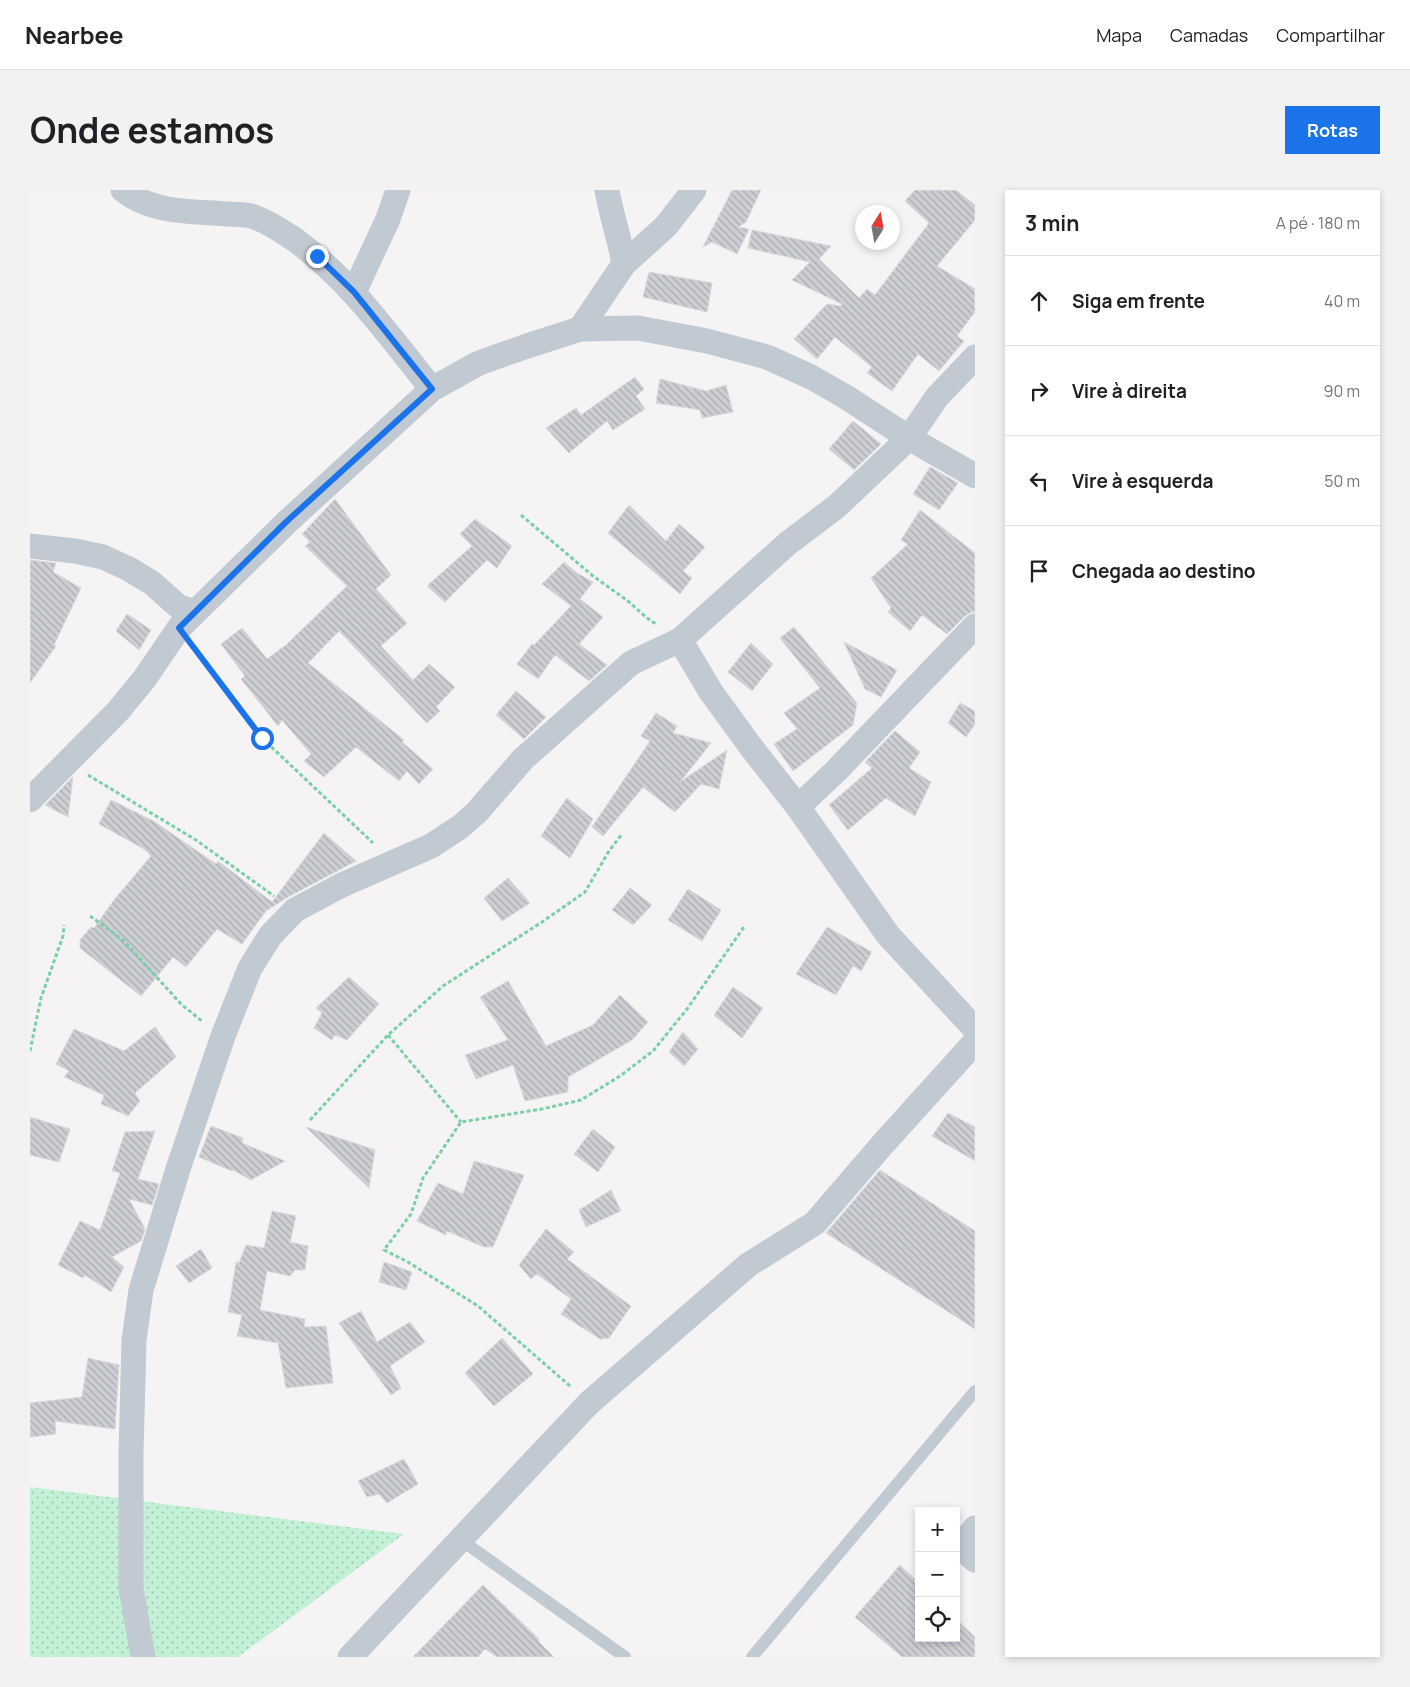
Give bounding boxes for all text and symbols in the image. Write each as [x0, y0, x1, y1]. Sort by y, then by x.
text: Nearbee [25, 18, 124, 51]
text: Mapa [1096, 23, 1142, 47]
text: Camadas [1170, 23, 1248, 47]
text: Compartilhar [1276, 23, 1385, 47]
text: Onde estamos [30, 106, 274, 154]
button: Rotas [1285, 106, 1380, 154]
north arrow [855, 205, 900, 250]
text: 3 min [1025, 209, 1079, 237]
text: A pé · 180 m [1276, 212, 1360, 234]
route end [306, 245, 329, 268]
icon: ahead [1025, 287, 1053, 315]
text: Siga em frente [1072, 288, 1205, 314]
text: 40 m [1324, 290, 1360, 312]
icon: right [1025, 377, 1053, 405]
text: Vire à direita [1072, 378, 1187, 404]
text: 90 m [1324, 380, 1360, 402]
icon: left [1025, 467, 1053, 495]
text: Vire à esquerda [1072, 468, 1213, 494]
text: 50 m [1324, 470, 1360, 492]
icon: arrive [1025, 557, 1053, 585]
text: Chegada ao destino [1072, 558, 1255, 584]
route start [251, 727, 274, 750]
map controls [915, 1507, 960, 1642]
button: + [915, 1507, 960, 1552]
button: − [915, 1552, 960, 1597]
button: locate [915, 1597, 960, 1642]

